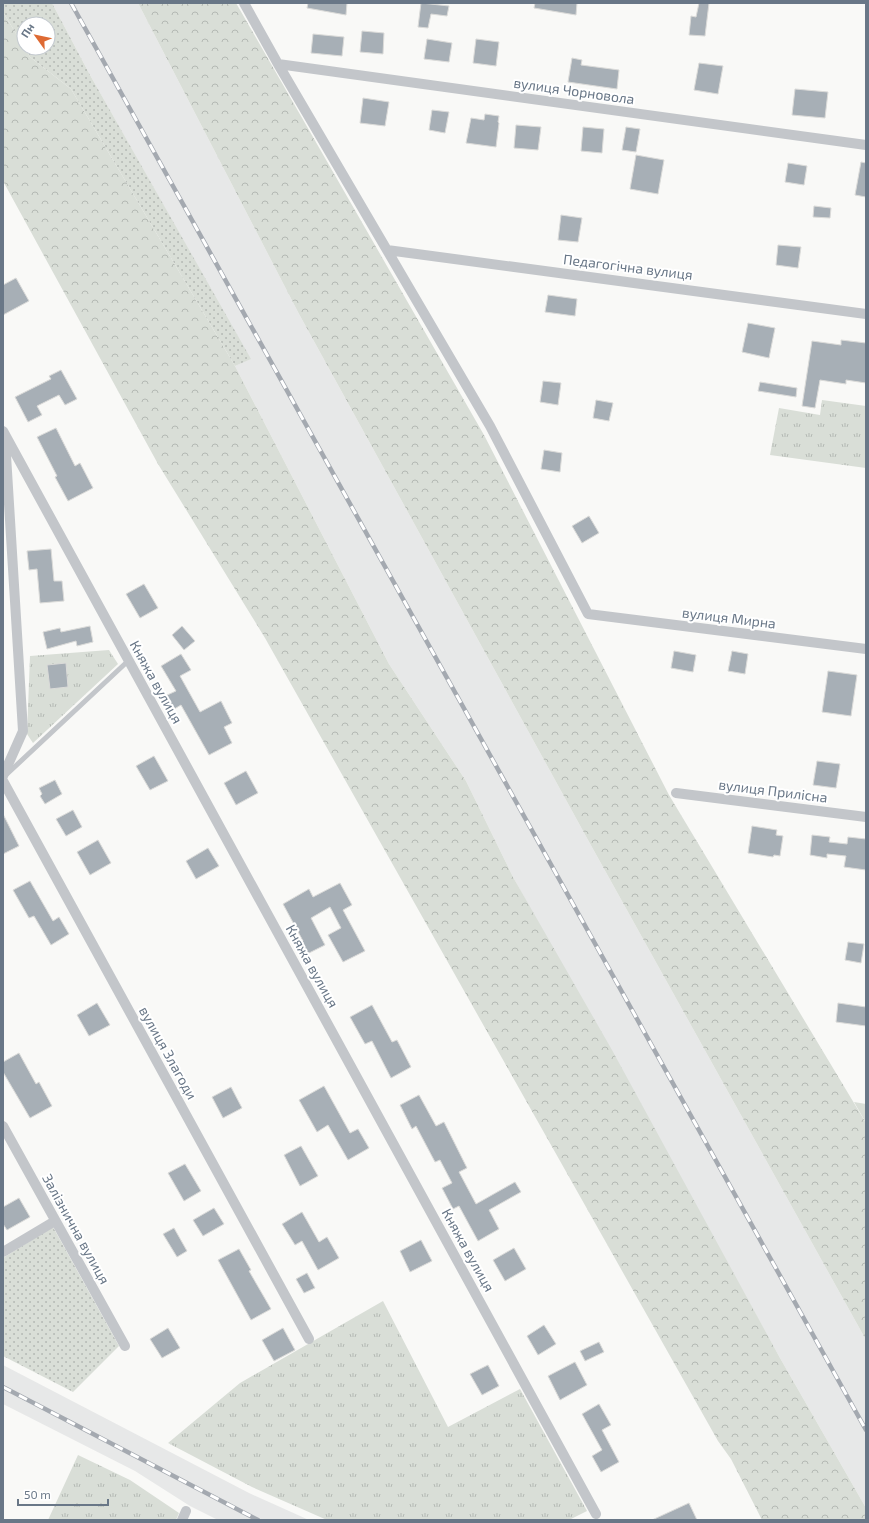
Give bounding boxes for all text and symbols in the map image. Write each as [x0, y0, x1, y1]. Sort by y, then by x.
north arrow [16, 16, 56, 56]
text: Пн [18, 21, 37, 40]
street label: вулиця Чорновола [512, 74, 636, 107]
street label: Педагогічна вулиця [562, 250, 694, 283]
street label: вулиця Мирна [681, 603, 777, 632]
street label: Княжа вулиця [127, 637, 186, 726]
street label: вулиця Прилісна [718, 775, 829, 806]
street label: Княжа вулиця [283, 921, 342, 1010]
street label: вулиця Злагоди [136, 1003, 201, 1102]
street label: Залізнична вулиця [39, 1171, 114, 1287]
street label: Княжа вулиця [439, 1205, 498, 1294]
scale bar [18, 1481, 108, 1507]
text: 50 m [24, 1487, 51, 1501]

